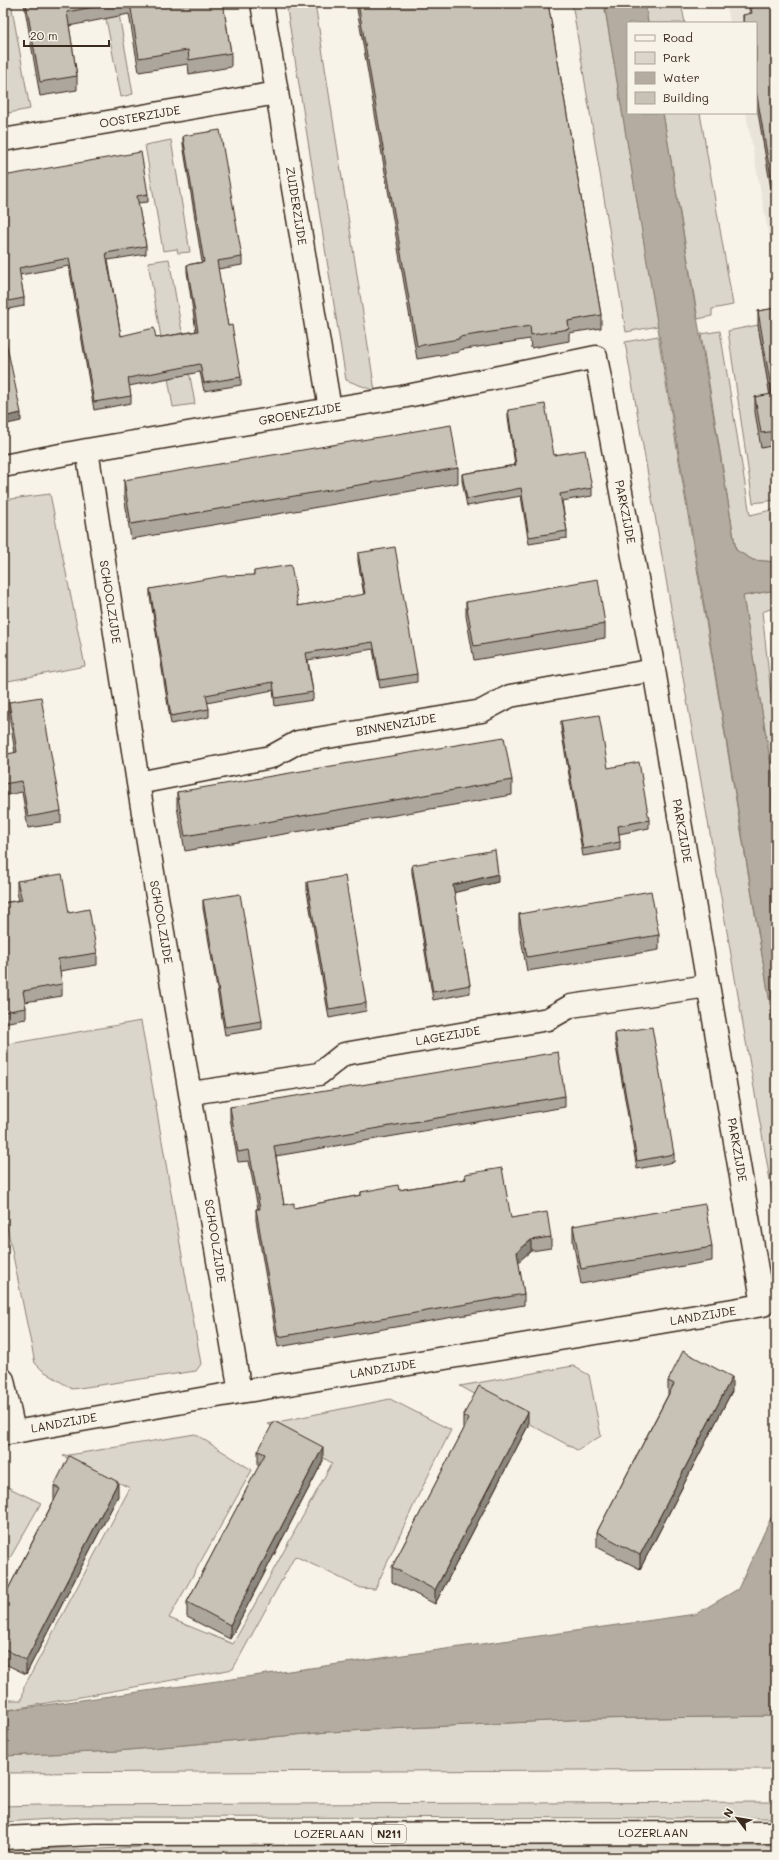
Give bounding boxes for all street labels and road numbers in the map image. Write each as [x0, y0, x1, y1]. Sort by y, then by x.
street label: OOSTERZIJDE [98, 101, 182, 131]
street label: ZUIDERZIJDE [283, 165, 311, 246]
street label: GROENEZIJDE [257, 398, 343, 428]
street label: PARKZIJDE [612, 479, 640, 545]
street label: SCHOOLZIJDE [96, 559, 125, 645]
street label: BINNENZIJDE [354, 709, 437, 739]
street label: PARKZIJDE [669, 798, 697, 864]
street label: SCHOOLZIJDE [147, 879, 177, 965]
street label: LAGEZIJDE [414, 1021, 482, 1049]
street label: PARKZIJDE [724, 1117, 752, 1183]
street label: SCHOOLZIJDE [201, 1198, 230, 1284]
street label: LANDZIJDE [669, 1302, 737, 1328]
street label: LANDZIJDE [349, 1355, 417, 1381]
street label: LANDZIJDE [30, 1408, 98, 1436]
street label: LOZERLAAN [618, 1824, 688, 1840]
street label: LOZERLAAN [294, 1825, 364, 1841]
road number: N211 [372, 1825, 406, 1843]

